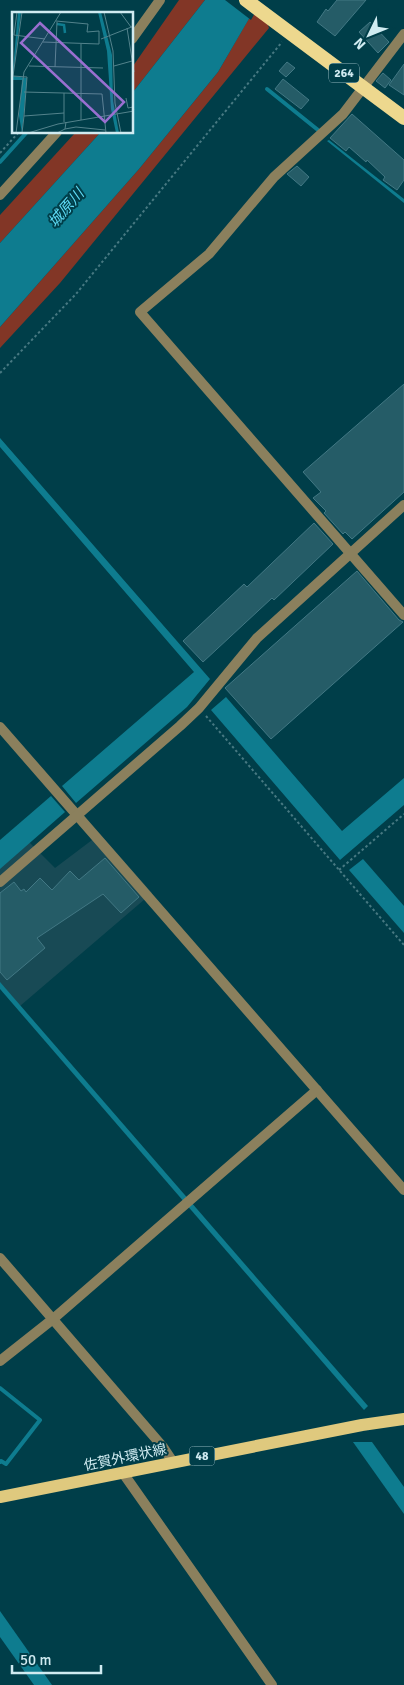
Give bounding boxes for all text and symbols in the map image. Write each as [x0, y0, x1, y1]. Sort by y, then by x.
north arrow [344, 10, 394, 60]
inset map [12, 12, 134, 134]
text: N [350, 34, 369, 53]
road number: 264 [329, 64, 359, 82]
water label: 城原川 [44, 184, 89, 231]
street label: 佐賀外環状線 [82, 1440, 168, 1475]
road number: 48 [190, 1446, 214, 1465]
scale bar [12, 1642, 101, 1674]
text: 50 m [20, 1651, 51, 1669]

